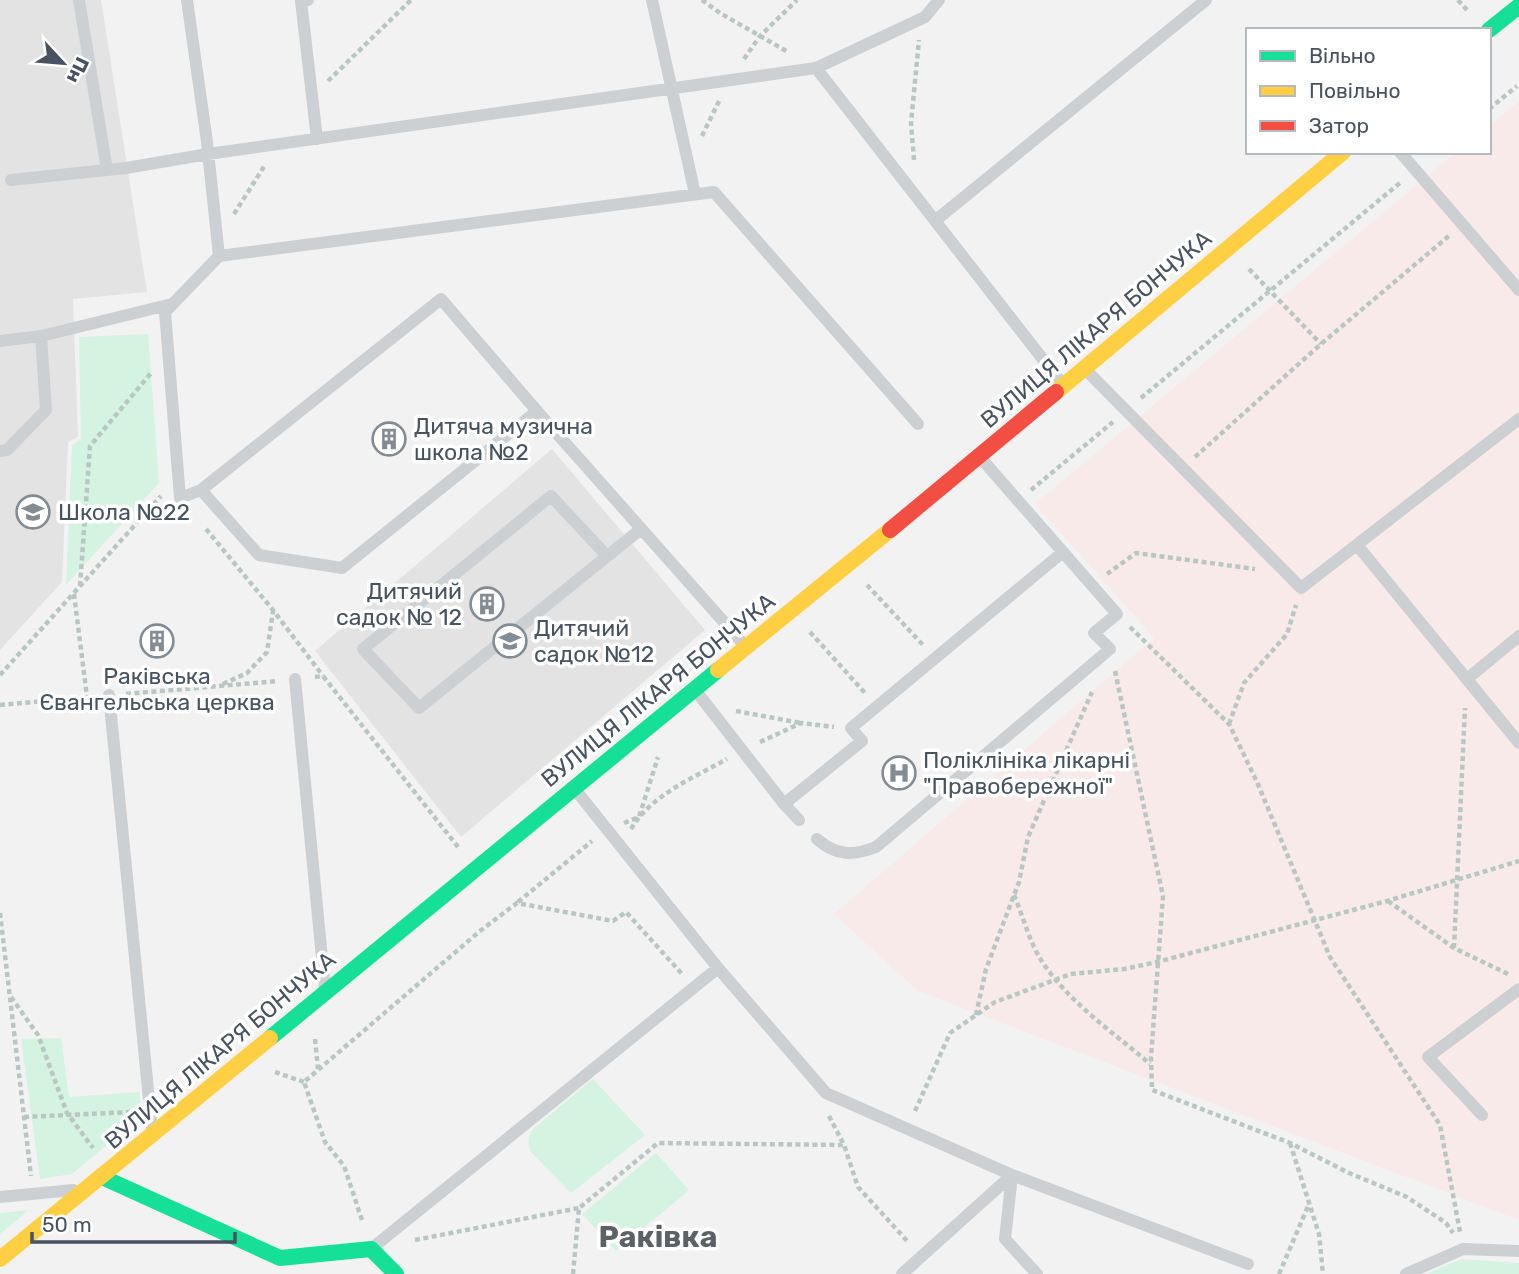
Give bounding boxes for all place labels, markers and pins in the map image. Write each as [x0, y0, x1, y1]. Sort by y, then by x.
place label: Дитяча музична школа №2 [414, 412, 593, 466]
building icon: Дитяча музична школа №2 [370, 420, 408, 458]
school or university icon: Школа №22 [14, 493, 52, 531]
place label: Школа №22 [58, 498, 190, 526]
place label: Дитячий садок № 12 [336, 577, 462, 631]
building icon: Дитячий садок № 12 [468, 585, 506, 623]
place label: Дитячий садок №12 [534, 614, 654, 668]
building icon: Раківська Євангельська церква [138, 622, 176, 660]
school or university icon: Дитячий садок №12 [491, 622, 529, 660]
place label: Раківська Євангельська церква [39, 662, 275, 716]
place label: Поліклініка лікарні "Правобережної" [923, 746, 1130, 800]
hospital icon: Поліклініка лікарні "Правобережної" [880, 754, 918, 792]

